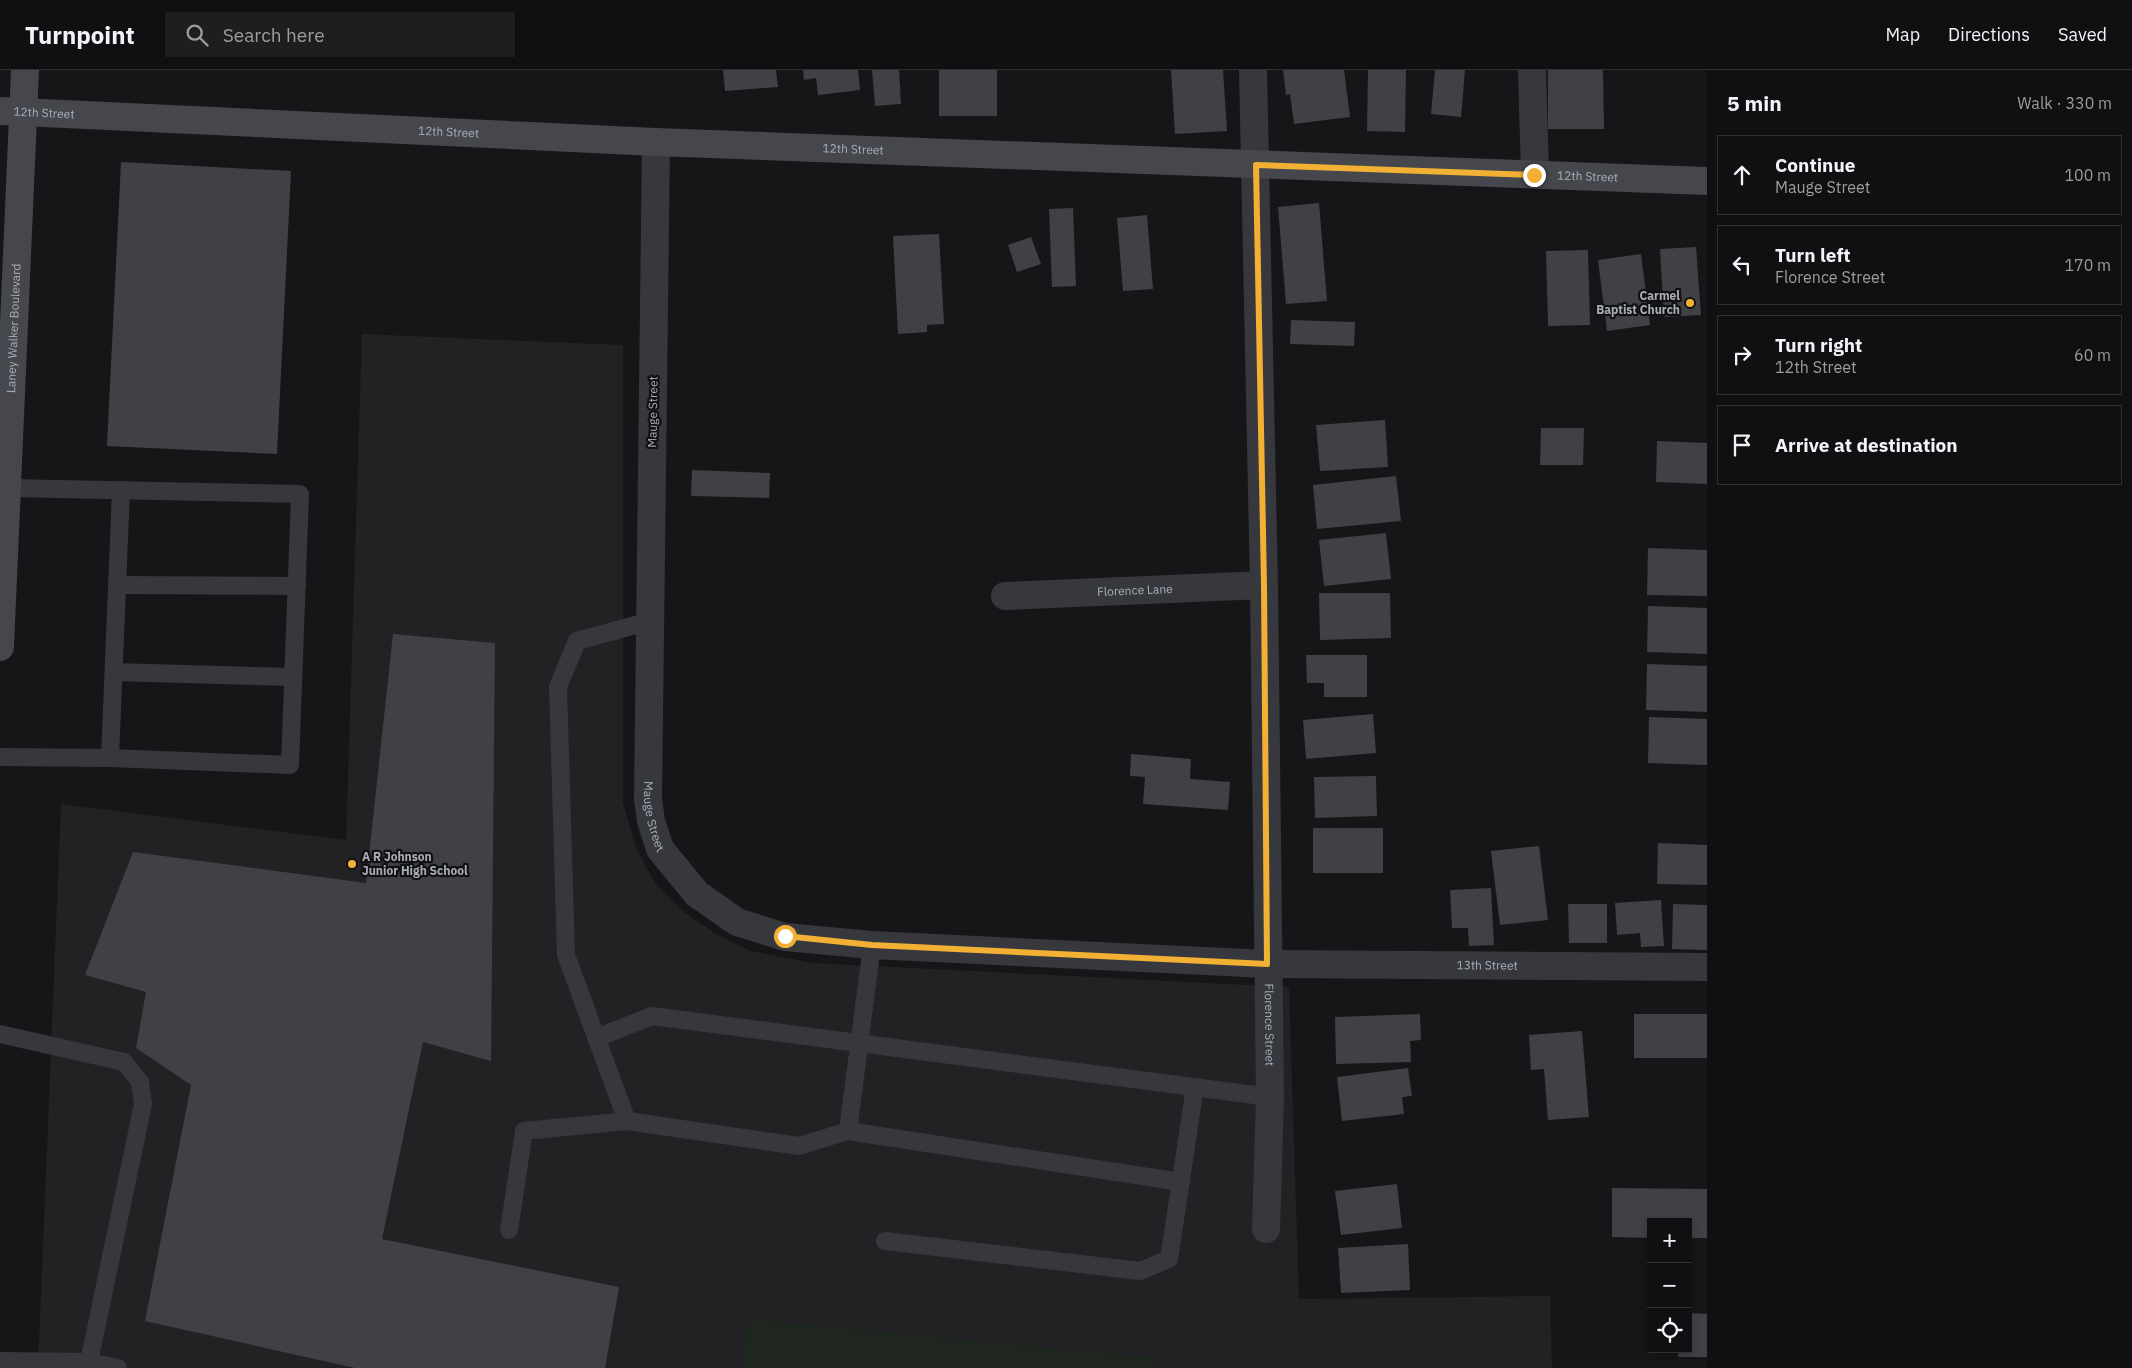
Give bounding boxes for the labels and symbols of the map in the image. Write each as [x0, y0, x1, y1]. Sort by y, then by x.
street label: 12th Street [13, 104, 75, 122]
street label: 12th Street [418, 123, 479, 141]
street label: 12th Street [822, 140, 884, 157]
route end [1523, 164, 1546, 187]
street label: 12th Street [1557, 167, 1619, 185]
street label: Laney Walker Boulevard [3, 263, 24, 393]
place label: Carmel Baptist Church [1596, 288, 1680, 317]
marker: Carmel Baptist Church [1684, 297, 1696, 309]
street label: Mauge Street [644, 376, 661, 448]
street label: Florence Lane [1097, 581, 1173, 599]
street label: Mauge Street [641, 781, 668, 855]
place label: A R Johnson Junior High School [362, 849, 468, 878]
marker: A R Johnson Junior High School [346, 858, 358, 870]
route start [774, 925, 797, 948]
street label: 13th Street [1456, 957, 1518, 973]
street label: Florence Street [1262, 983, 1278, 1066]

